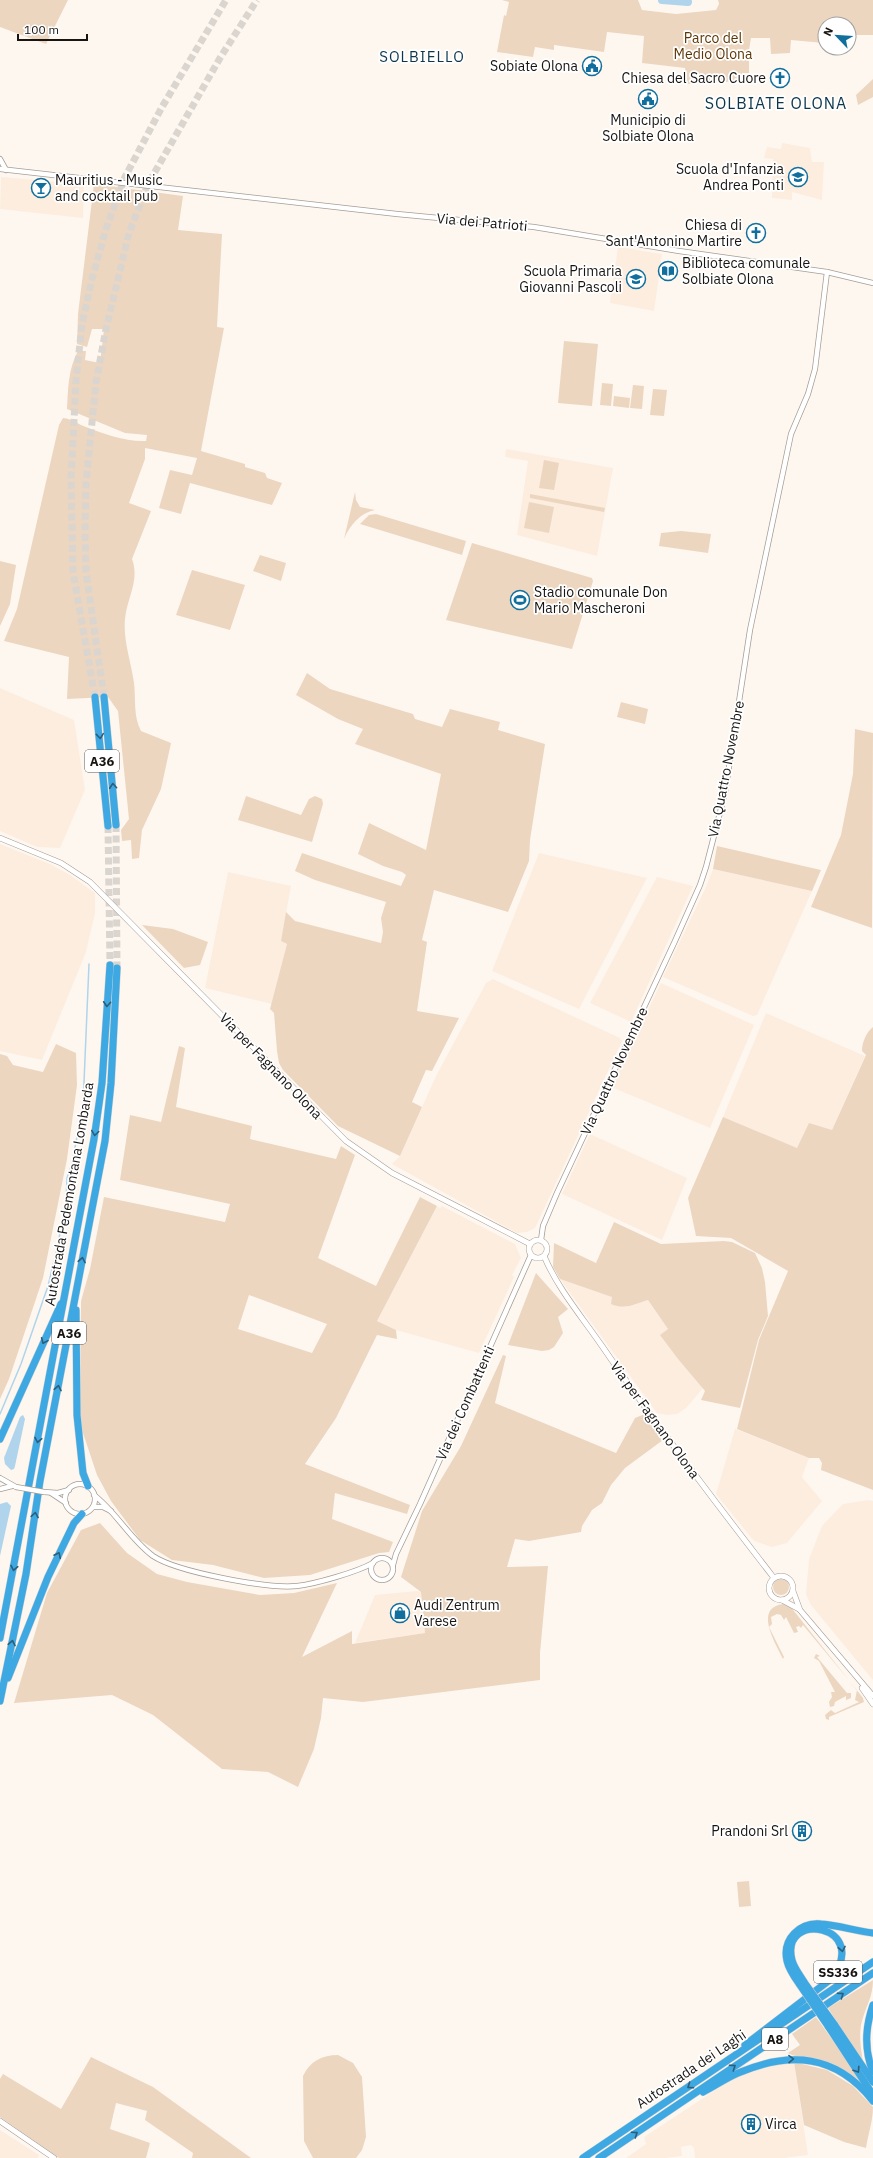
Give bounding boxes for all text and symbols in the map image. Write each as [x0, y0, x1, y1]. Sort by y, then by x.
scale bar [18, 16, 87, 42]
north arrow [817, 16, 857, 56]
text: 100 m [24, 22, 59, 37]
text: N [820, 25, 836, 38]
park label: Parco del Medio Olona [674, 29, 753, 63]
district label: SOLBIELLO [379, 47, 465, 66]
public building icon: Sobiate Olona [581, 55, 603, 77]
place label: Sobiate Olona [490, 57, 579, 75]
church icon: Chiesa del Sacro Cuore [769, 67, 791, 89]
place label: Chiesa del Sacro Cuore [622, 69, 766, 87]
public building icon: Municipio di Solbiate Olona [637, 88, 659, 110]
district label: SOLBIATE OLONA [705, 93, 847, 113]
place label: Municipio di Solbiate Olona [602, 111, 694, 145]
place label: Scuola d'Infanzia Andrea Ponti [676, 160, 785, 194]
school or university icon: Scuola d'Infanzia Andrea Ponti [787, 166, 809, 188]
place label: Mauritius - Music and cocktail pub [55, 171, 163, 205]
bar icon: Mauritius - Music and cocktail pub [30, 177, 52, 199]
street label: Via dei Patrioti [436, 209, 528, 235]
place label: Chiesa di Sant'Antonino Martire [605, 216, 742, 250]
church icon: Chiesa di Sant'Antonino Martire [745, 222, 767, 244]
place label: Biblioteca comunale Solbiate Olona [682, 254, 810, 288]
library icon: Biblioteca comunale Solbiate Olona [657, 260, 679, 282]
place label: Scuola Primaria Giovanni Pascoli [519, 262, 623, 296]
school or university icon: Scuola Primaria Giovanni Pascoli [625, 268, 647, 290]
place label: Stadio comunale Don Mario Mascheroni [534, 583, 668, 617]
sports icon: Stadio comunale Don Mario Mascheroni [509, 589, 531, 611]
street label: Via Quattro Novembre [704, 699, 748, 839]
one-way arrow [95, 733, 104, 739]
road number: A36 [85, 750, 119, 772]
one-way arrow [108, 783, 117, 789]
one-way arrow [103, 1001, 112, 1007]
street label: Via Quattro Novembre [576, 1004, 652, 1138]
street label: Via per Fagnano Olona [216, 1009, 327, 1123]
street label: Autostrada Pedemontana Lombarda [40, 1080, 98, 1307]
one-way arrow [91, 1130, 100, 1136]
one-way arrow [77, 1257, 86, 1263]
road number: A36 [52, 1322, 86, 1344]
one-way arrow [41, 1337, 49, 1345]
street label: Via dei Combattenti [432, 1343, 498, 1463]
street label: Via per Fagnano Olona [606, 1358, 704, 1483]
one-way arrow [54, 1384, 62, 1391]
one-way arrow [35, 1437, 43, 1443]
one-way arrow [30, 1512, 39, 1518]
one-way arrow [53, 1552, 61, 1560]
one-way arrow [10, 1564, 18, 1571]
place label: Audi Zentrum Varese [414, 1596, 500, 1630]
shop icon: Audi Zentrum Varese [389, 1602, 411, 1624]
one-way arrow [7, 1640, 15, 1646]
building icon: Prandoni Srl [791, 1820, 813, 1842]
place label: Prandoni Srl [711, 1822, 788, 1840]
one-way arrow [837, 1946, 846, 1952]
road number: SS336 [814, 1961, 862, 1983]
one-way arrow [837, 1992, 844, 2000]
street label: Autostrada dei Laghi [633, 2026, 749, 2112]
road number: A8 [762, 2028, 788, 2050]
one-way arrow [788, 2055, 794, 2064]
one-way arrow [729, 2065, 736, 2072]
one-way arrow [852, 2066, 859, 2073]
one-way arrow [688, 2081, 695, 2088]
building icon: Virca [740, 2113, 762, 2135]
place label: Virca [765, 2115, 797, 2133]
one-way arrow [631, 2131, 638, 2139]

